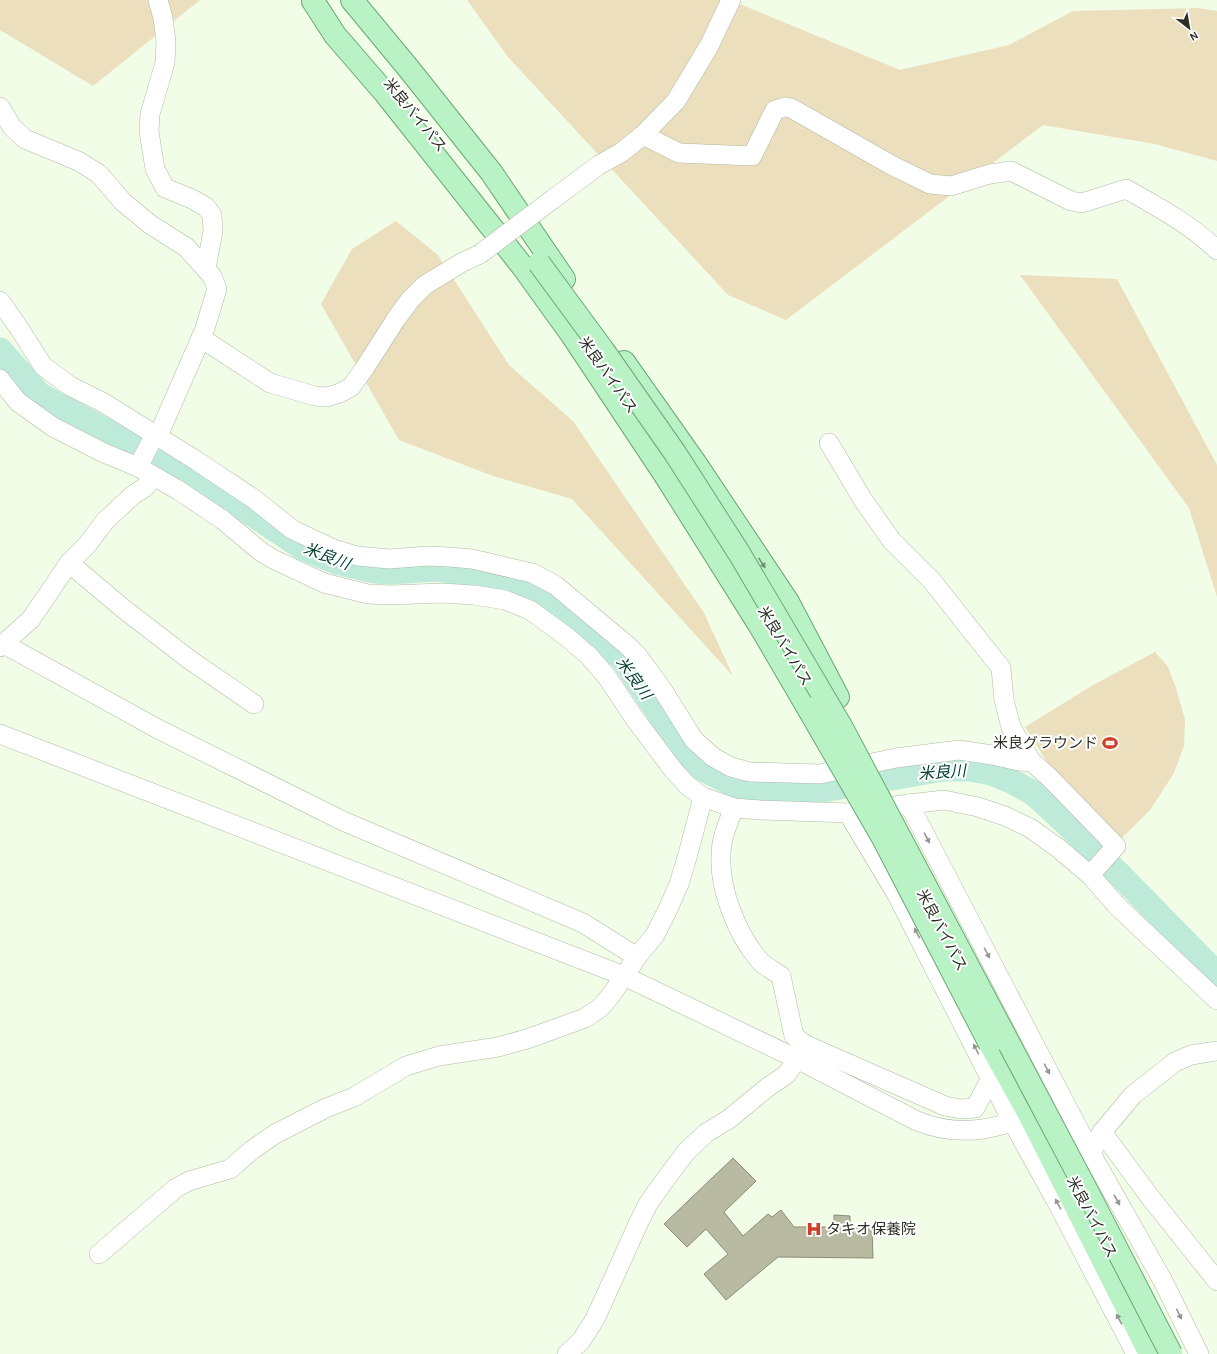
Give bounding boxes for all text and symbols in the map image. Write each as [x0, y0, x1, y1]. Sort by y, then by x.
north arrow [1169, 8, 1209, 48]
text: N [1187, 29, 1201, 44]
street label: 米良バイパス [380, 74, 450, 156]
street label: 米良バイパス [575, 333, 641, 417]
water label: 米良川 [301, 539, 355, 574]
one-way arrow [758, 558, 766, 568]
street label: 米良バイパス [754, 603, 816, 689]
water label: 米良川 [612, 653, 657, 705]
place label: 米良グラウンド [993, 734, 1098, 752]
sports icon: 米良グラウンド [1101, 734, 1119, 752]
water label: 米良川 [917, 761, 969, 783]
one-way arrow [924, 832, 930, 844]
street label: 米良バイパス [913, 886, 971, 974]
one-way arrow [913, 927, 920, 939]
one-way arrow [984, 948, 990, 959]
one-way arrow [973, 1043, 979, 1055]
one-way arrow [1044, 1063, 1051, 1074]
street label: 米良バイパス [1063, 1173, 1121, 1261]
one-way arrow [1113, 1194, 1120, 1206]
one-way arrow [1055, 1199, 1061, 1210]
hospital icon: タキオ保養院 [805, 1220, 823, 1238]
place label: タキオ保養院 [826, 1220, 916, 1238]
one-way arrow [1176, 1308, 1182, 1320]
one-way arrow [1115, 1314, 1122, 1325]

